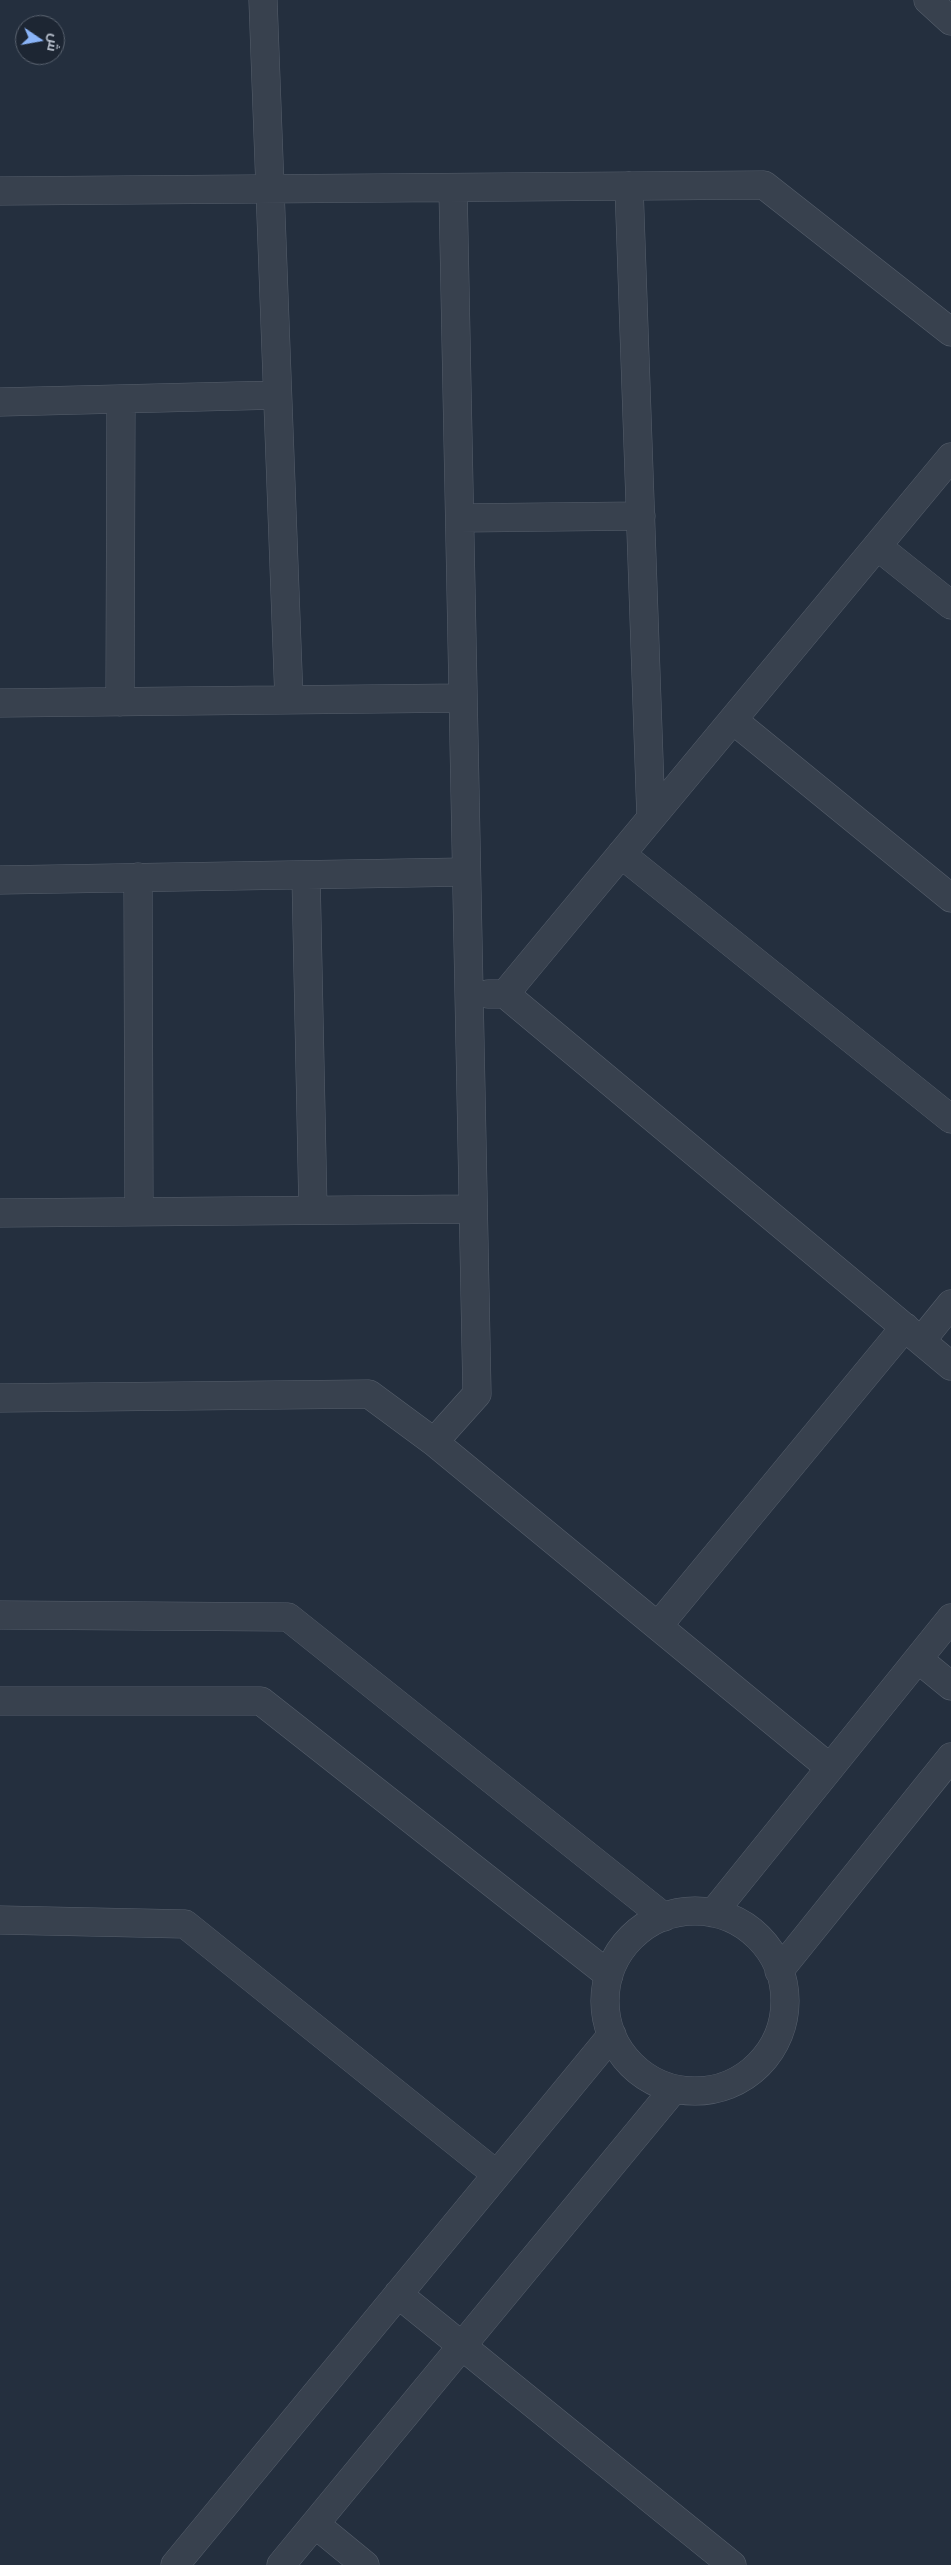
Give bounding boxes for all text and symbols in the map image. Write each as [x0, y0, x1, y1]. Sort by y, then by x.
north arrow [15, 15, 65, 65]
text: ش [44, 32, 64, 54]

